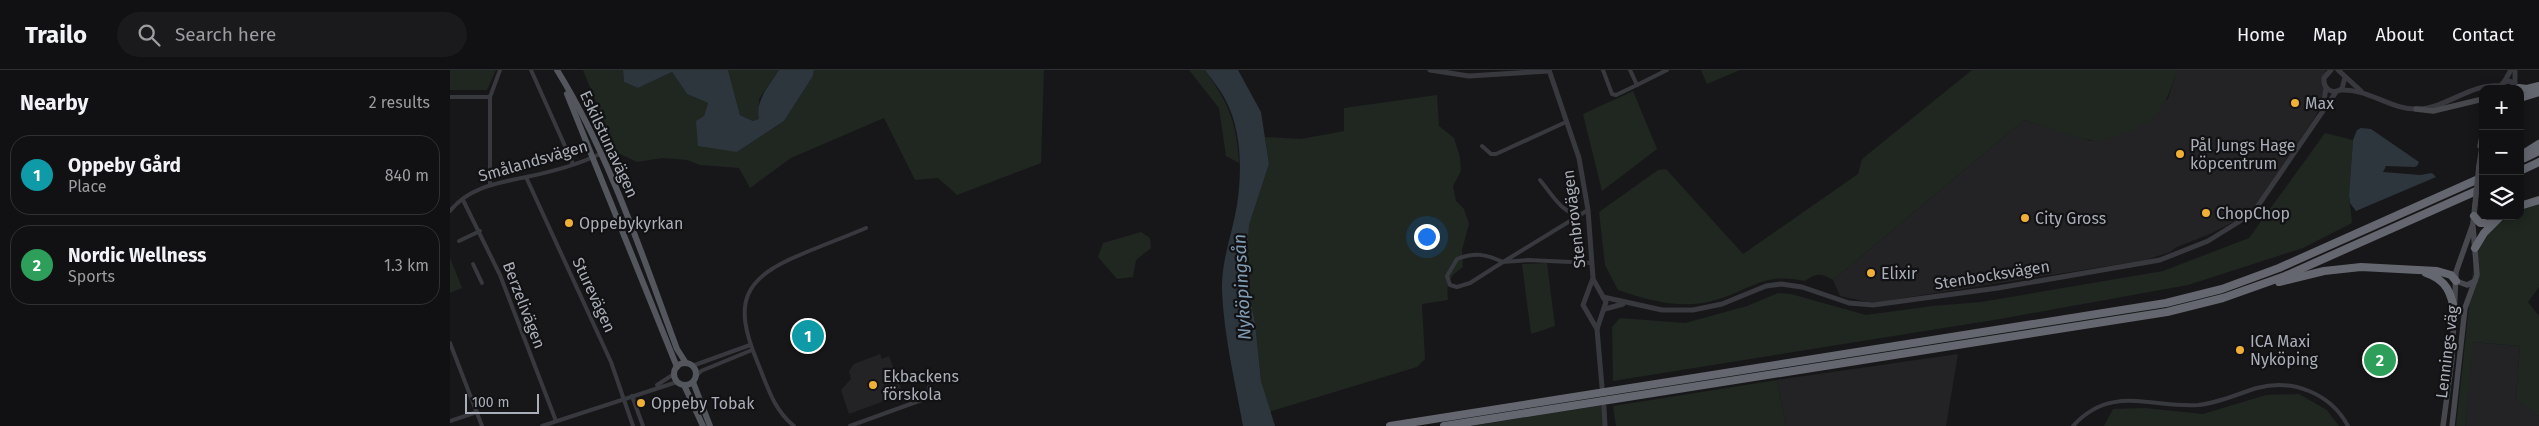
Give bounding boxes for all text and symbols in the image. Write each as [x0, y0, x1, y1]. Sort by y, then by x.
search box [117, 12, 467, 57]
text: Trailo [25, 21, 87, 49]
icon: search [135, 21, 163, 49]
text: Search here [175, 23, 276, 46]
text: Home [2237, 24, 2285, 46]
text: Map [2313, 24, 2347, 46]
text: About [2375, 24, 2424, 46]
text: Contact [2452, 24, 2514, 46]
map controls [2479, 85, 2524, 220]
button: + [2479, 85, 2524, 130]
street label: Eskilstunavägen [576, 87, 642, 201]
text: Nearby [20, 90, 88, 116]
text: 2 results [369, 93, 430, 112]
place label: Max [2305, 94, 2334, 113]
marker: Max [2289, 97, 2301, 109]
button: − [2479, 130, 2524, 175]
street label: Smålandsvägen [476, 136, 590, 186]
place label: Pål Jungs Hage köpcentrum [2190, 136, 2296, 173]
marker: Pål Jungs Hage köpcentrum [2174, 148, 2186, 160]
text: Oppeby Gård [68, 154, 181, 177]
text: 1 [33, 166, 41, 185]
text: 840 m [385, 166, 429, 185]
street label: Stenbrovägen [1559, 169, 1589, 269]
button: layers [2479, 175, 2524, 220]
text: Place [68, 177, 107, 196]
place label: ChopChop [2216, 204, 2290, 223]
marker: ChopChop [2200, 207, 2212, 219]
place label: City Gross [2035, 209, 2106, 228]
marker: City Gross [2019, 212, 2031, 224]
place label: Oppebykyrkan [579, 214, 683, 233]
marker: Oppebykyrkan [563, 217, 575, 229]
your location [1414, 224, 1440, 250]
water label: Nyköpingsån [1228, 233, 1256, 341]
text: Nordic Wellness [68, 244, 206, 267]
street label: Sturevägen [568, 255, 620, 335]
text: 2 [33, 256, 41, 275]
text: 1.3 km [384, 256, 429, 275]
street label: Stenbocksvägen [1933, 257, 2051, 293]
street label: Berzelivägen [499, 259, 549, 351]
place label: Elixir [1881, 264, 1918, 283]
text: Sports [68, 267, 115, 286]
marker: Elixir [1865, 267, 1877, 279]
street label: Lennings väg [2432, 304, 2462, 399]
pin: 1 [792, 317, 824, 355]
place label: ICA Maxi Nyköping [2250, 332, 2319, 369]
pin: 2 [2364, 341, 2396, 379]
marker: ICA Maxi Nyköping [2234, 344, 2246, 356]
place label: Ekbackens förskola [883, 367, 959, 404]
marker: Ekbackens förskola [867, 379, 879, 391]
scale bar [465, 391, 539, 414]
text: 100 m [472, 394, 509, 411]
place label: Oppeby Tobak [651, 394, 755, 413]
marker: Oppeby Tobak [635, 397, 647, 409]

